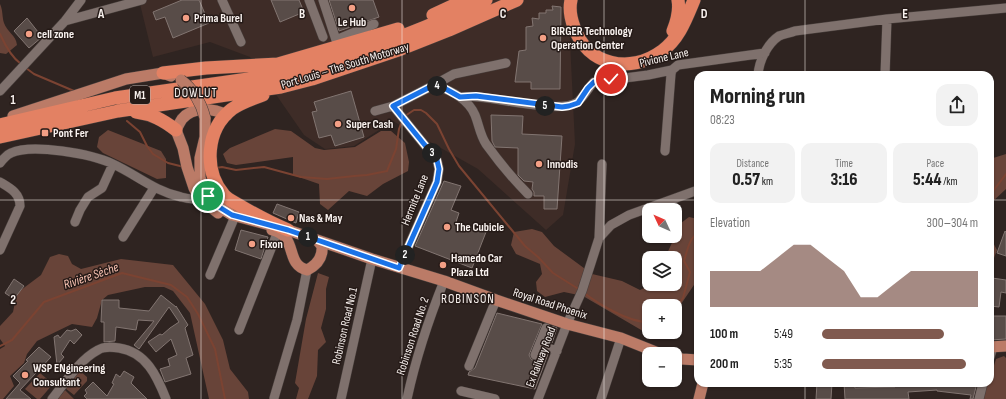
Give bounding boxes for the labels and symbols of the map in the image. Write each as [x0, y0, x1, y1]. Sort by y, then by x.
marker: Le Hub [347, 3, 357, 13]
text: A [97, 6, 105, 22]
text: B [299, 6, 305, 22]
text: C [500, 6, 507, 22]
text: D [701, 6, 708, 22]
text: E [902, 6, 908, 22]
place label: Prima Burel [194, 11, 242, 26]
marker: Prima Burel [181, 13, 191, 23]
place label: Le Hub [338, 15, 366, 30]
place label: BIRGER Technology Operation Center [551, 24, 633, 53]
place label: cell zone [37, 27, 74, 42]
marker: cell zone [24, 29, 34, 39]
marker: BIRGER Technology Operation Center [538, 33, 548, 43]
street label: Port Louis – The South Motorway [279, 39, 411, 93]
street label: Pivione Lane [638, 45, 690, 71]
pin [594, 62, 628, 96]
pin: 4 [427, 76, 447, 96]
district label: DOWLUT [174, 85, 218, 101]
road number: M1 [130, 86, 150, 104]
text: 1 [10, 92, 16, 108]
pin: 5 [535, 96, 555, 116]
place label: Super Cash [346, 117, 393, 132]
marker: Super Cash [333, 119, 343, 129]
place label: Pont Fer [53, 126, 89, 141]
marker: Pont Fer [40, 128, 50, 138]
pin: 3 [422, 143, 442, 163]
place label: Innodis [547, 157, 578, 172]
marker: Innodis [534, 159, 544, 169]
street label: Hermite Lane [398, 172, 432, 228]
pin [191, 179, 225, 213]
north arrow [642, 203, 682, 243]
place label: Nas & May [299, 211, 342, 226]
marker: Nas & May [286, 213, 296, 223]
place label: The Cubicle [455, 220, 504, 235]
marker: The Cubicle [442, 222, 452, 232]
pin: 1 [298, 227, 318, 247]
place label: Fixon [260, 237, 283, 252]
marker: Fixon [247, 239, 257, 249]
pin: 2 [395, 245, 415, 265]
place label: Hamedo Car Plaza Ltd [451, 251, 503, 280]
water label: Rivière Sèche [61, 259, 121, 293]
marker: Hamedo Car Plaza Ltd [438, 260, 448, 270]
street label: Robinson Road No.1 [329, 285, 361, 366]
street label: Royal Road Phoenix [511, 285, 590, 323]
district label: ROBINSON [441, 291, 495, 307]
text: 2 [10, 292, 16, 308]
street label: Robinson Road No. 2 [393, 295, 433, 377]
street label: Ex Railway Road [523, 325, 559, 389]
place label: WSP ENgineering Consultant [33, 361, 105, 390]
marker: WSP ENgineering Consultant [20, 370, 30, 380]

